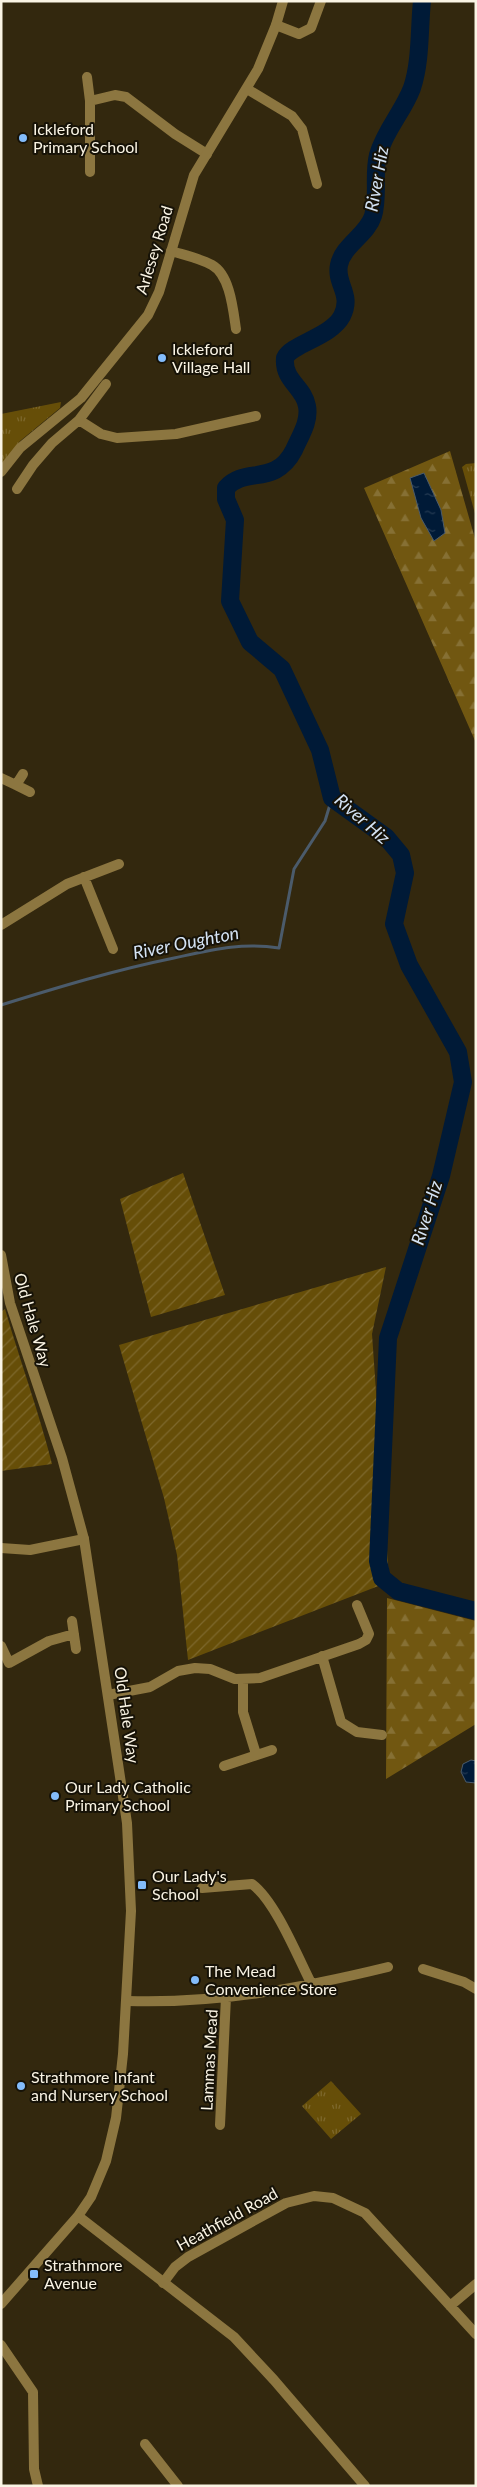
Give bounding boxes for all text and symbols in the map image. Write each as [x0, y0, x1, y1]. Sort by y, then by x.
place label: Ickleford Primary School [33, 119, 138, 156]
marker: Ickleford Primary School [17, 132, 29, 144]
water label: River Hiz [359, 144, 393, 213]
street label: Arlesey Road [131, 203, 176, 296]
place label: Ickleford Village Hall [172, 339, 250, 376]
marker: Ickleford Village Hall [156, 352, 168, 364]
water label: River Hiz [331, 788, 395, 848]
water label: River Oughton [131, 921, 241, 963]
water label: River Hiz [406, 1178, 446, 1247]
street label: Old Hale Way [11, 1271, 56, 1370]
street label: Old Hale Way [111, 1665, 144, 1765]
place label: Our Lady Catholic Primary School [65, 1777, 191, 1814]
marker: Our Lady Catholic Primary School [49, 1790, 61, 1802]
place label: Our Lady's School [152, 1866, 227, 1903]
marker: Our Lady's School [136, 1879, 148, 1891]
place label: The Mead Convenience Store [205, 1961, 337, 1998]
marker: The Mead Convenience Store [189, 1974, 201, 1986]
street label: Lammas Mead [196, 2009, 221, 2111]
place label: Strathmore Infant and Nursery School [31, 2067, 168, 2104]
marker: Strathmore Infant and Nursery School [15, 2080, 27, 2092]
street label: Heathfield Road [173, 2183, 281, 2254]
place label: Strathmore Avenue [44, 2255, 122, 2292]
marker: Strathmore Avenue [28, 2268, 40, 2280]

